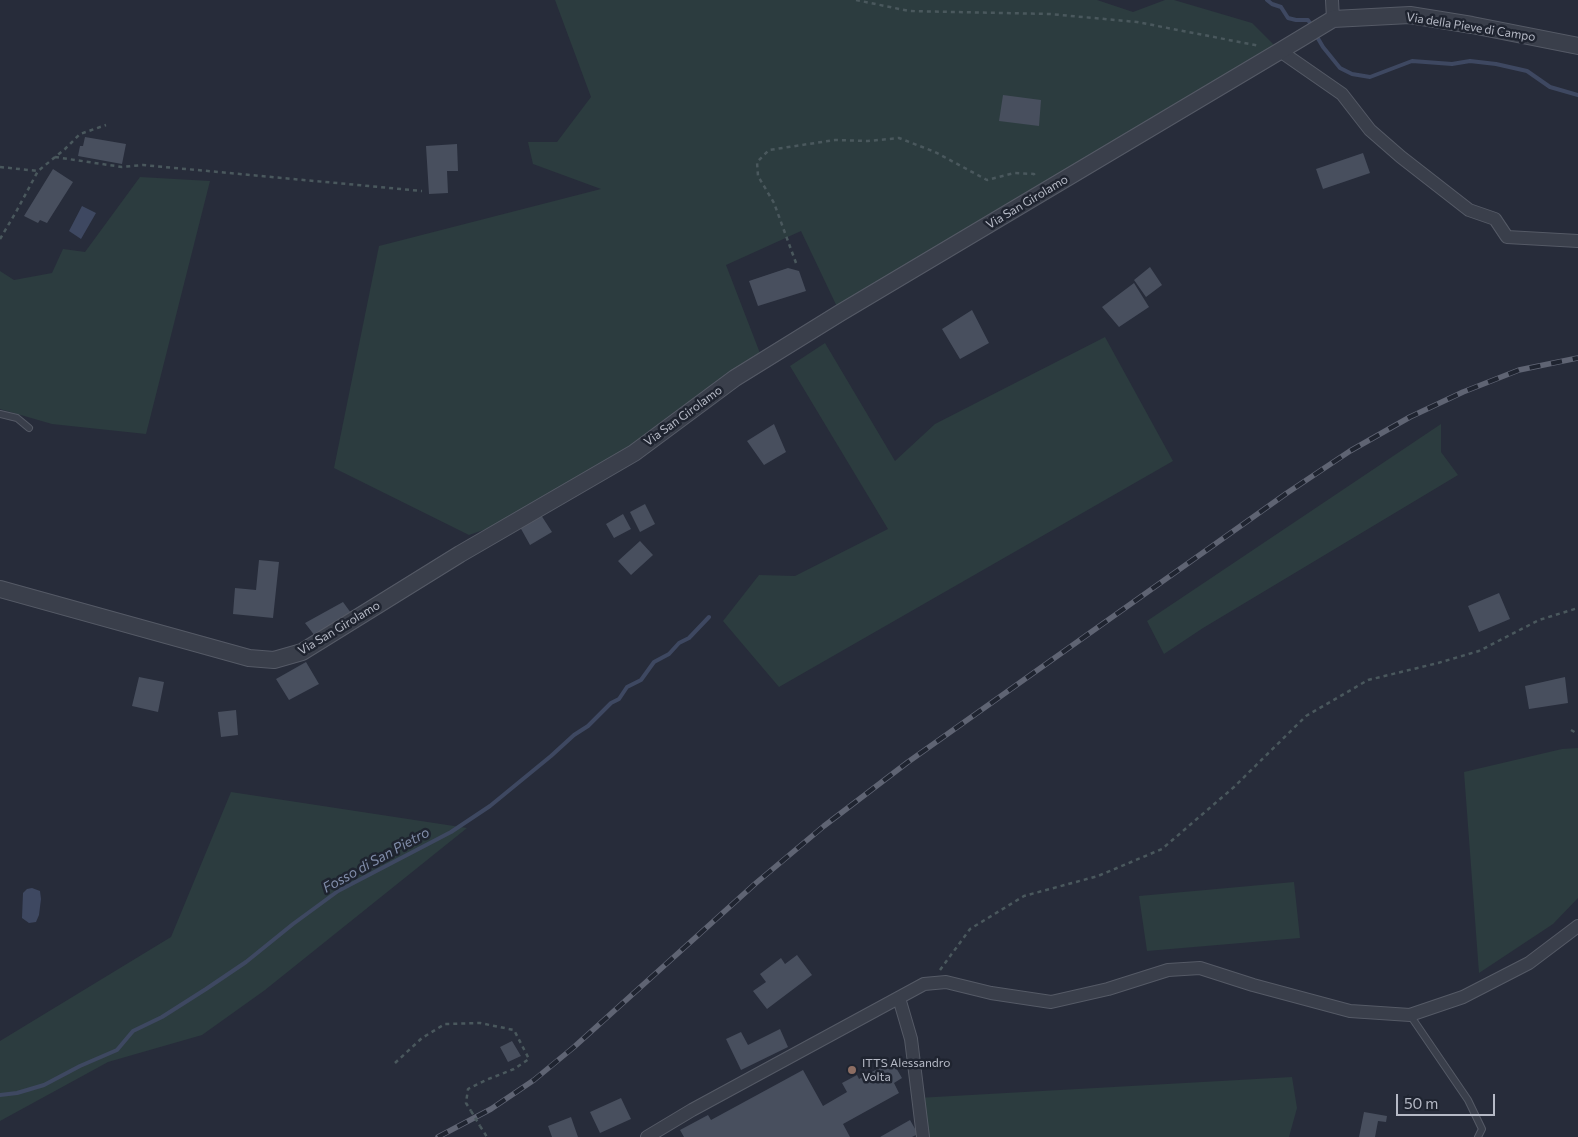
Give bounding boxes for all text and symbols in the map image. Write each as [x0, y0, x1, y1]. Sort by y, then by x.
street label: Via della Pieve di Campo [1405, 10, 1537, 44]
street label: Via San Girolamo [983, 172, 1071, 232]
street label: Via San Girolamo [641, 383, 725, 449]
street label: Via San Girolamo [295, 598, 383, 658]
water label: Fosso di San Pietro [320, 824, 432, 896]
place label: ITTS Alessandro Volta [862, 1056, 950, 1084]
marker: ITTS Alessandro Volta [846, 1064, 858, 1076]
scale bar [1398, 1084, 1497, 1116]
text: 50 m [1404, 1094, 1438, 1112]

